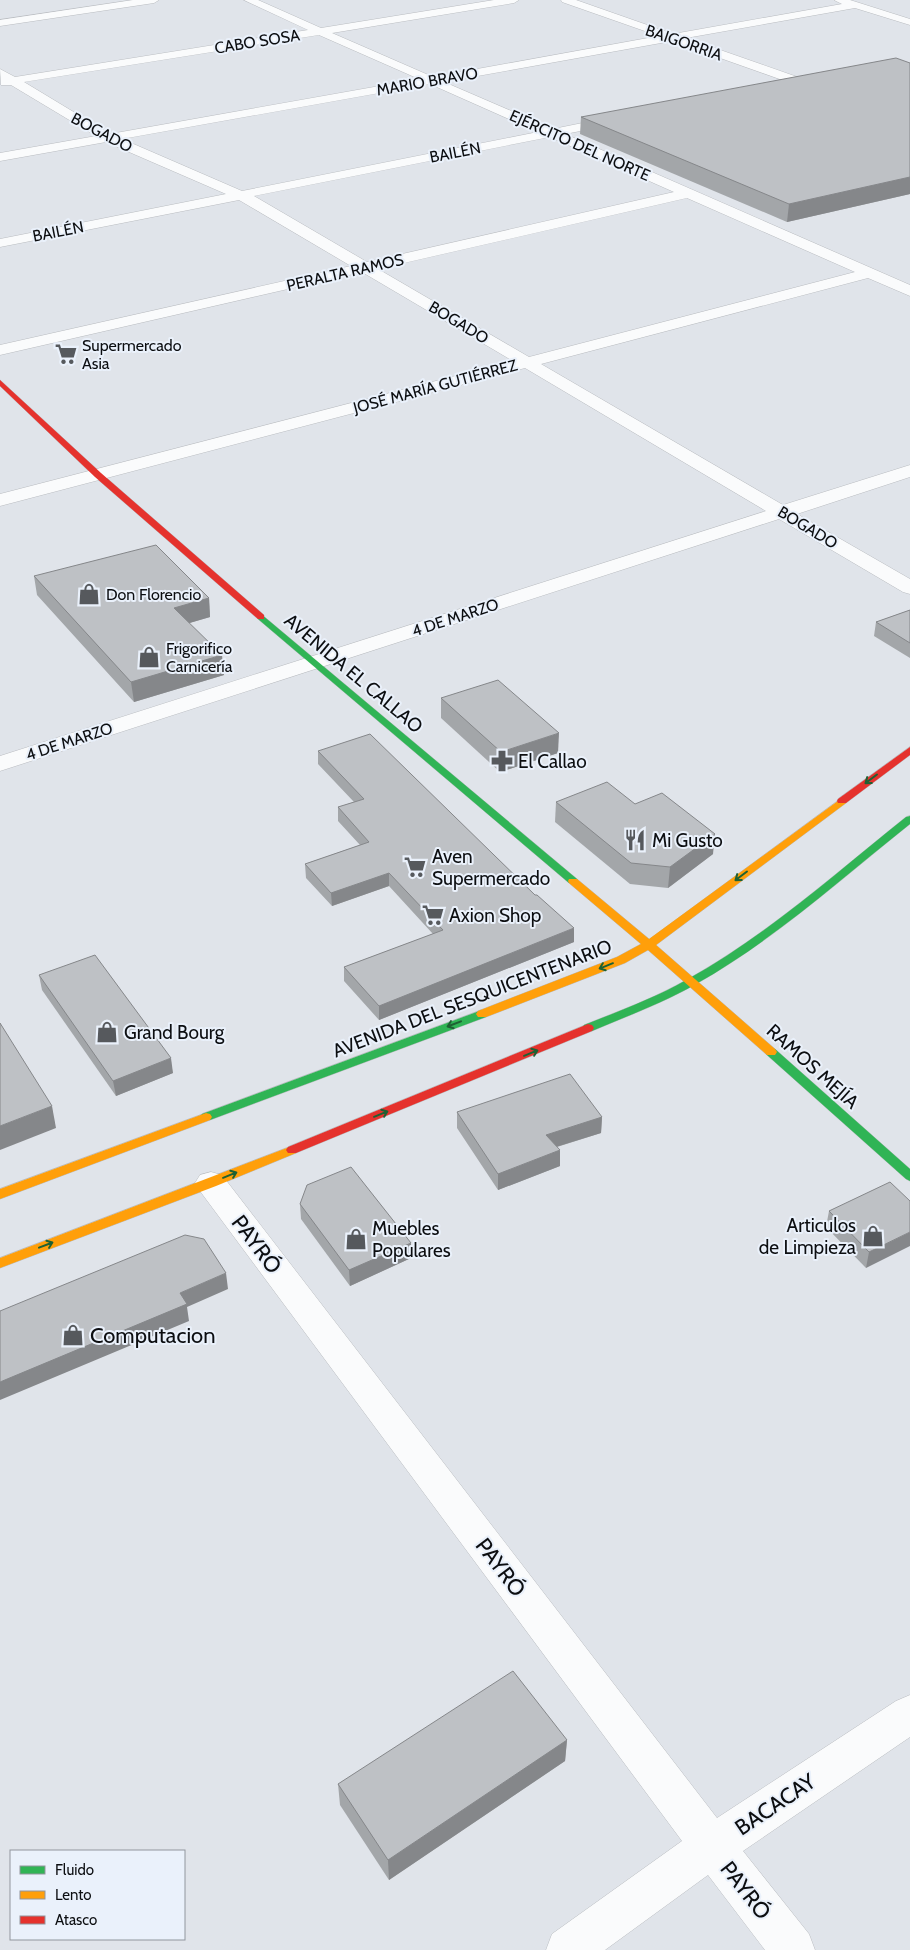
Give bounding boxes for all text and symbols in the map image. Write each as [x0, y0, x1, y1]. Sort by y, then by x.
street label: BAIGORRIA [643, 21, 725, 64]
street label: CABO SOSA [213, 25, 301, 58]
street label: MARIO BRAVO [375, 63, 479, 100]
street label: EJÉRCITO DEL NORTE [507, 106, 653, 185]
street label: BOGADO [68, 108, 136, 156]
street label: BAILÉN [428, 138, 482, 167]
street label: BAILÉN [31, 217, 85, 246]
street label: PERALTA RAMOS [285, 250, 406, 295]
street label: BOGADO [425, 297, 492, 348]
place label: Supermercado Asia [82, 336, 182, 373]
supermarket icon: Supermercado Asia [53, 341, 79, 367]
street label: JOSÉ MARÍA GUTIÉRREZ [350, 355, 519, 418]
street label: BOGADO [774, 502, 841, 553]
shop icon: Don Florencio [76, 581, 102, 607]
place label: Don Florencio [106, 585, 201, 604]
street label: 4 DE MARZO [409, 594, 501, 640]
street label: AVENIDA EL CALLAO [280, 609, 428, 738]
place label: Frigorifico Carnicería [166, 639, 233, 676]
shop icon: Frigorifico Carnicería [136, 644, 162, 670]
street label: 4 DE MARZO [23, 718, 115, 764]
pharmacy icon: El Callao [489, 748, 515, 774]
place label: El Callao [518, 750, 587, 773]
one-way arrow [864, 774, 878, 784]
restaurant icon: Mi Gusto [622, 827, 648, 853]
place label: Mi Gusto [652, 829, 723, 852]
place label: Aven Supermercado [432, 845, 550, 890]
supermarket icon: Aven Supermercado [402, 854, 428, 880]
one-way arrow [735, 871, 748, 882]
supermarket icon: Axion Shop [420, 902, 446, 928]
place label: Axion Shop [449, 904, 541, 927]
street label: AVENIDA DEL SESQUICENTENARIO [329, 935, 615, 1062]
one-way arrow [599, 961, 614, 971]
street label: RAMOS MEJÍA [762, 1018, 864, 1114]
shop icon: Grand Bourg [94, 1019, 120, 1045]
one-way arrow [447, 1020, 463, 1029]
place label: Grand Bourg [124, 1021, 225, 1044]
one-way arrow [523, 1047, 538, 1057]
one-way arrow [373, 1109, 388, 1118]
one-way arrow [222, 1170, 237, 1179]
street label: PAYRÓ [226, 1210, 287, 1279]
place label: Articulos de Limpieza [759, 1214, 856, 1259]
place label: Muebles Populares [372, 1217, 451, 1262]
shop icon: Articulos de Limpieza [860, 1223, 886, 1249]
shop icon: Muebles Populares [343, 1226, 369, 1252]
one-way arrow [38, 1240, 53, 1249]
shop icon: Computacion [60, 1322, 86, 1348]
place label: Computacion [90, 1322, 215, 1349]
street label: PAYRÓ [470, 1533, 531, 1602]
street label: BACACAY [730, 1767, 821, 1841]
legend [10, 1850, 185, 1940]
street label: PAYRÓ [714, 1856, 777, 1925]
text: Fluido [55, 1861, 94, 1879]
text: Lento [55, 1886, 92, 1904]
text: Atasco [55, 1911, 97, 1929]

